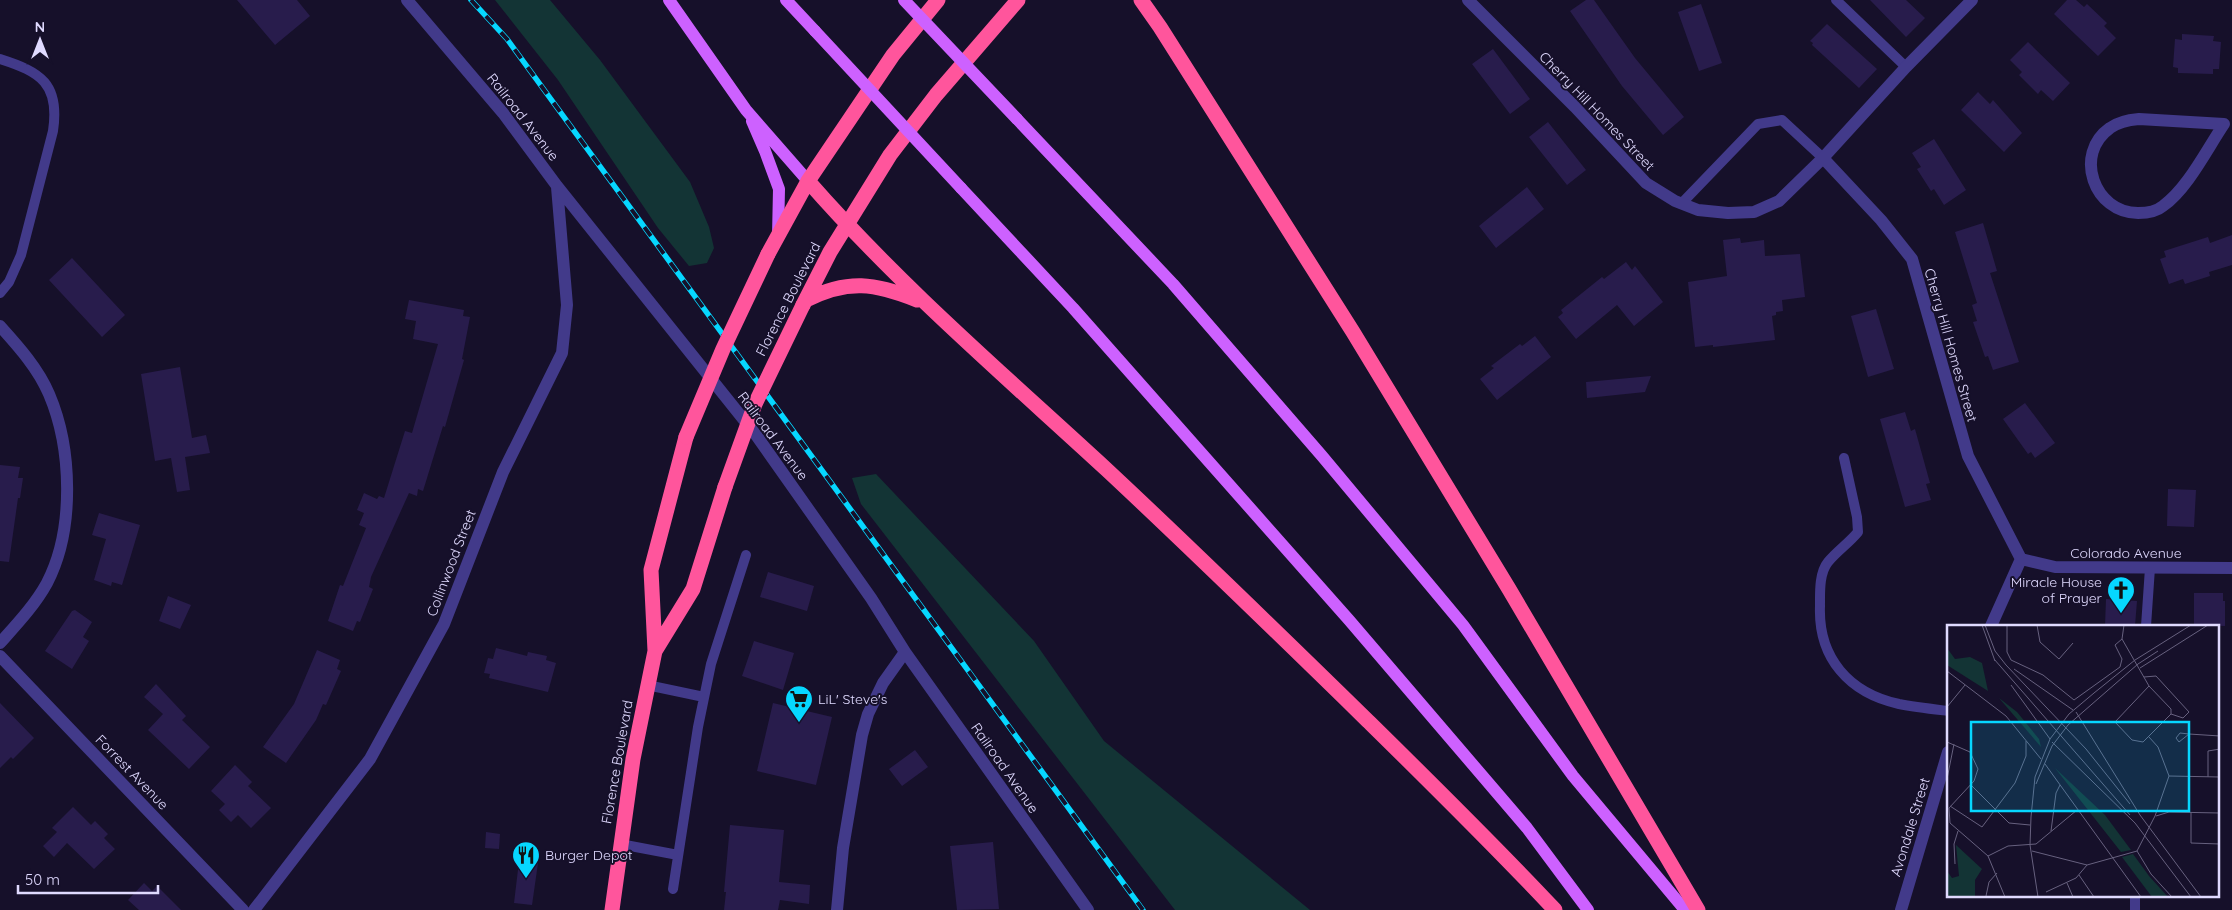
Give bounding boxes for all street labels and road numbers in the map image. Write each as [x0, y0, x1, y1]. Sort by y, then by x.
street label: Cherry Hill Homes Street [1535, 48, 1659, 175]
street label: Railroad Avenue [483, 70, 563, 165]
street label: Florence Boulevard [752, 239, 824, 359]
street label: Cherry Hill Homes Street [1920, 266, 1982, 424]
street label: Railroad Avenue [734, 388, 812, 484]
street label: Collinwood Street [422, 507, 480, 619]
street label: Colorado Avenue [2070, 544, 2182, 562]
street label: Florence Boulevard [597, 699, 637, 825]
street label: Railroad Avenue [967, 719, 1043, 817]
street label: Forrest Avenue [92, 731, 172, 813]
street label: Avondale Street [1886, 775, 1934, 879]

